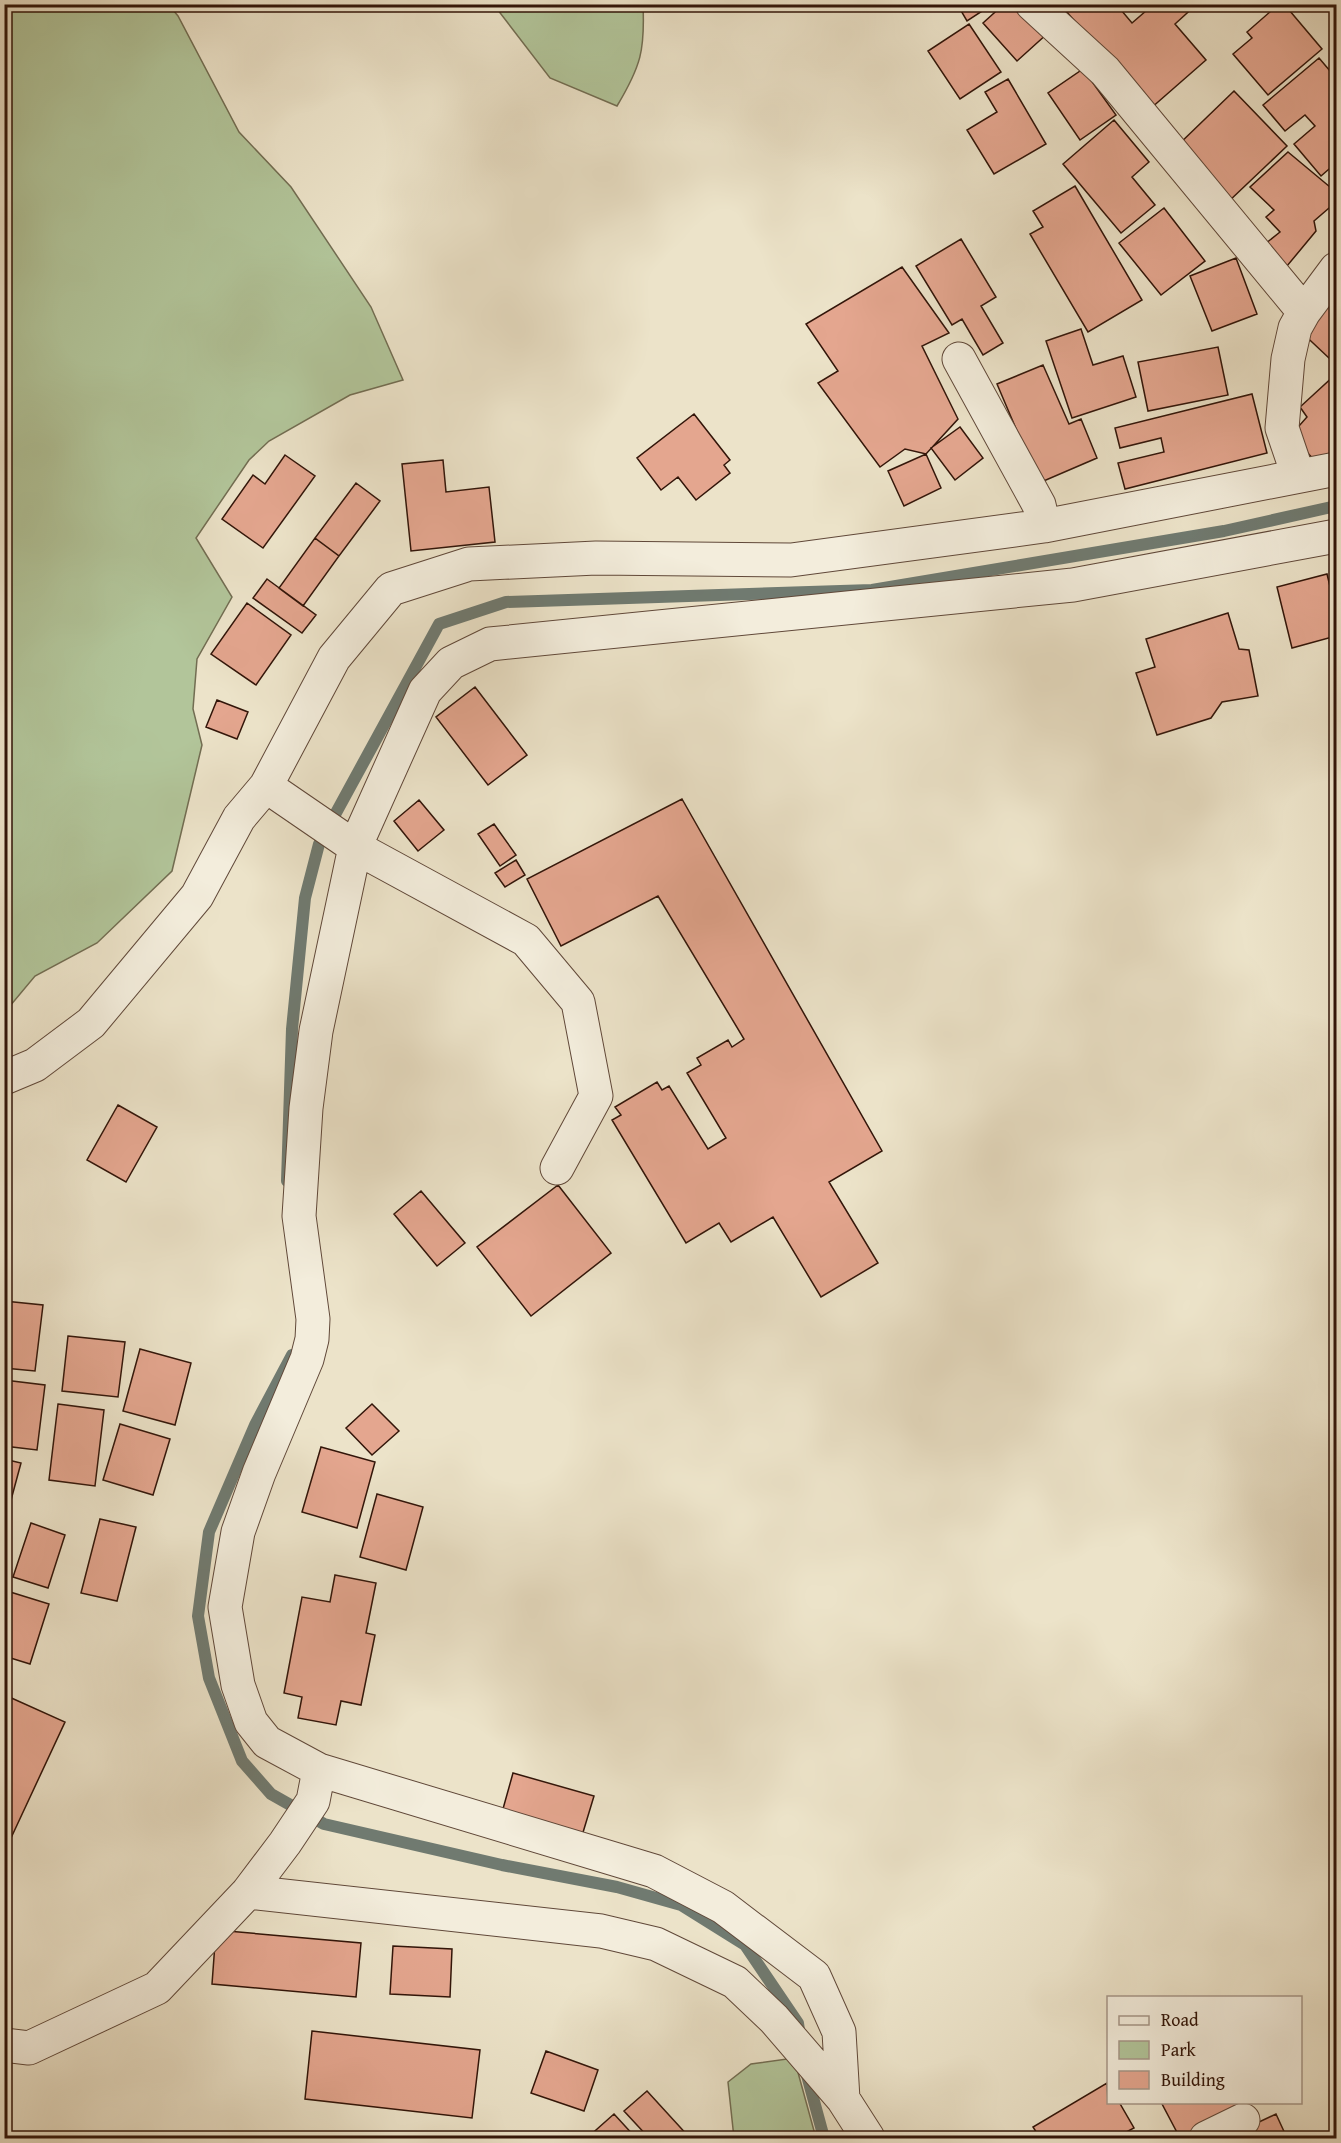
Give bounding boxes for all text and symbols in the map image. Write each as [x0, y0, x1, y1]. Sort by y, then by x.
legend [1107, 1996, 1302, 2104]
text: Road [1161, 2006, 1199, 2033]
text: Park [1161, 2036, 1197, 2063]
text: Building [1161, 2066, 1225, 2093]

